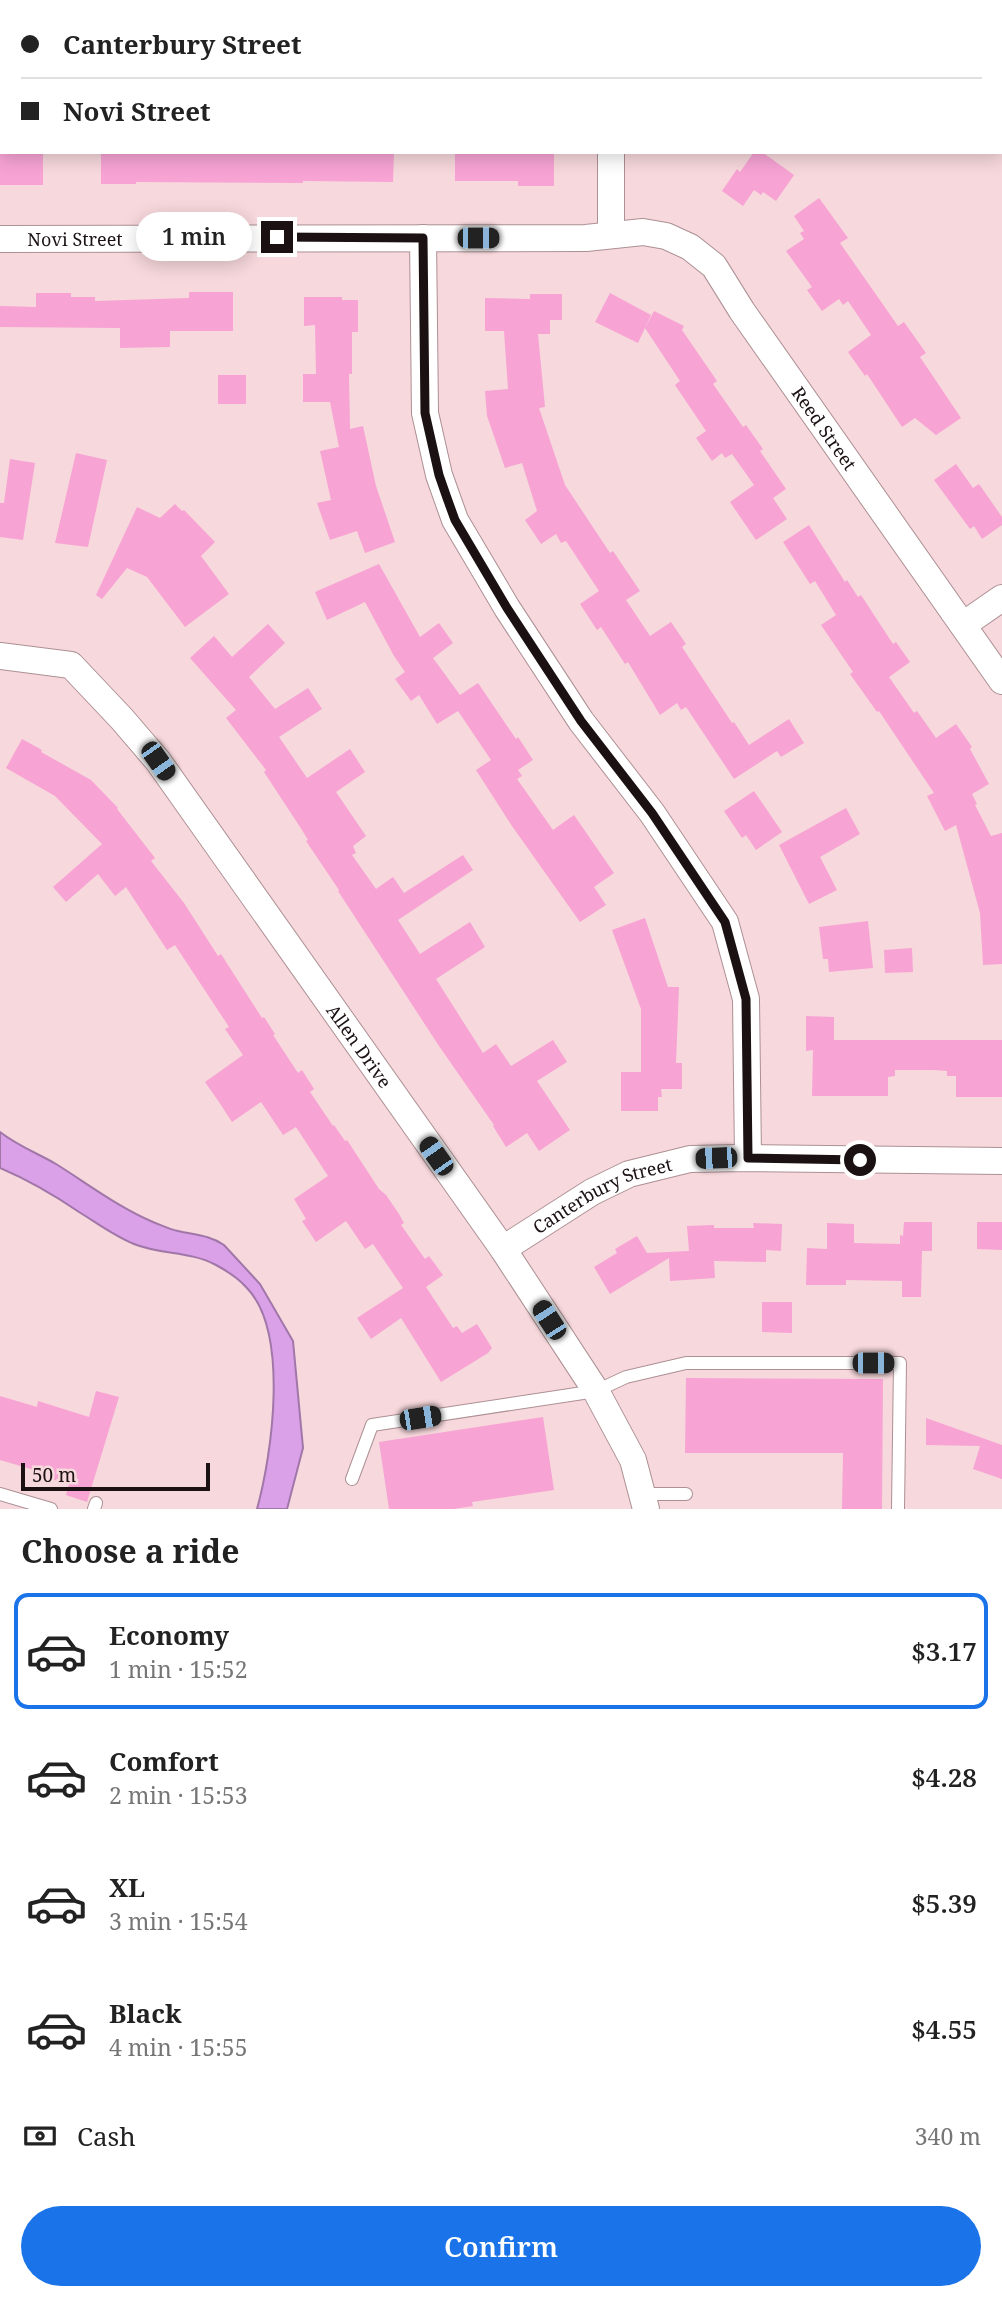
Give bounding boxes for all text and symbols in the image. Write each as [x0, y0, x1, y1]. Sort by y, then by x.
text: Canterbury Street [63, 26, 301, 62]
text: Novi Street [63, 93, 211, 129]
callout: 1 min [137, 212, 252, 262]
text: 1 min [162, 220, 226, 252]
route end [261, 221, 293, 253]
street label: Novi Street [27, 227, 123, 251]
car [458, 228, 500, 249]
street label: Reed Street [787, 382, 862, 475]
car [138, 738, 179, 784]
street label: Allen Drive [322, 999, 397, 1092]
car [416, 1133, 457, 1179]
route start [844, 1144, 876, 1176]
car [695, 1147, 738, 1169]
street label: Canterbury Street [528, 1152, 674, 1239]
car [529, 1297, 570, 1343]
car [853, 1353, 895, 1374]
car [398, 1404, 443, 1432]
scale bar [21, 1460, 210, 1492]
text: 50 m [32, 1462, 76, 1488]
text: Choose a ride [21, 1529, 240, 1572]
text: Economy [109, 1617, 229, 1653]
icon: car [25, 1620, 88, 1683]
text: $3.17 [911, 1633, 977, 1669]
text: 1 min · 15:52 [109, 1653, 247, 1685]
text: Comfort [109, 1743, 219, 1779]
icon: car [25, 1746, 88, 1809]
text: $4.28 [911, 1759, 977, 1795]
text: 2 min · 15:53 [109, 1779, 247, 1811]
text: XL [109, 1869, 145, 1905]
icon: car [25, 1872, 88, 1935]
text: $5.39 [911, 1885, 977, 1921]
text: 3 min · 15:54 [109, 1905, 247, 1937]
text: Black [109, 1995, 182, 2031]
icon: car [25, 1998, 88, 2061]
text: $4.55 [911, 2011, 977, 2047]
text: 4 min · 15:55 [109, 2031, 247, 2063]
icon: cash [21, 2117, 59, 2155]
text: Cash [77, 2118, 136, 2154]
text: 340 m [915, 2120, 981, 2152]
button: Confirm [21, 2206, 981, 2286]

